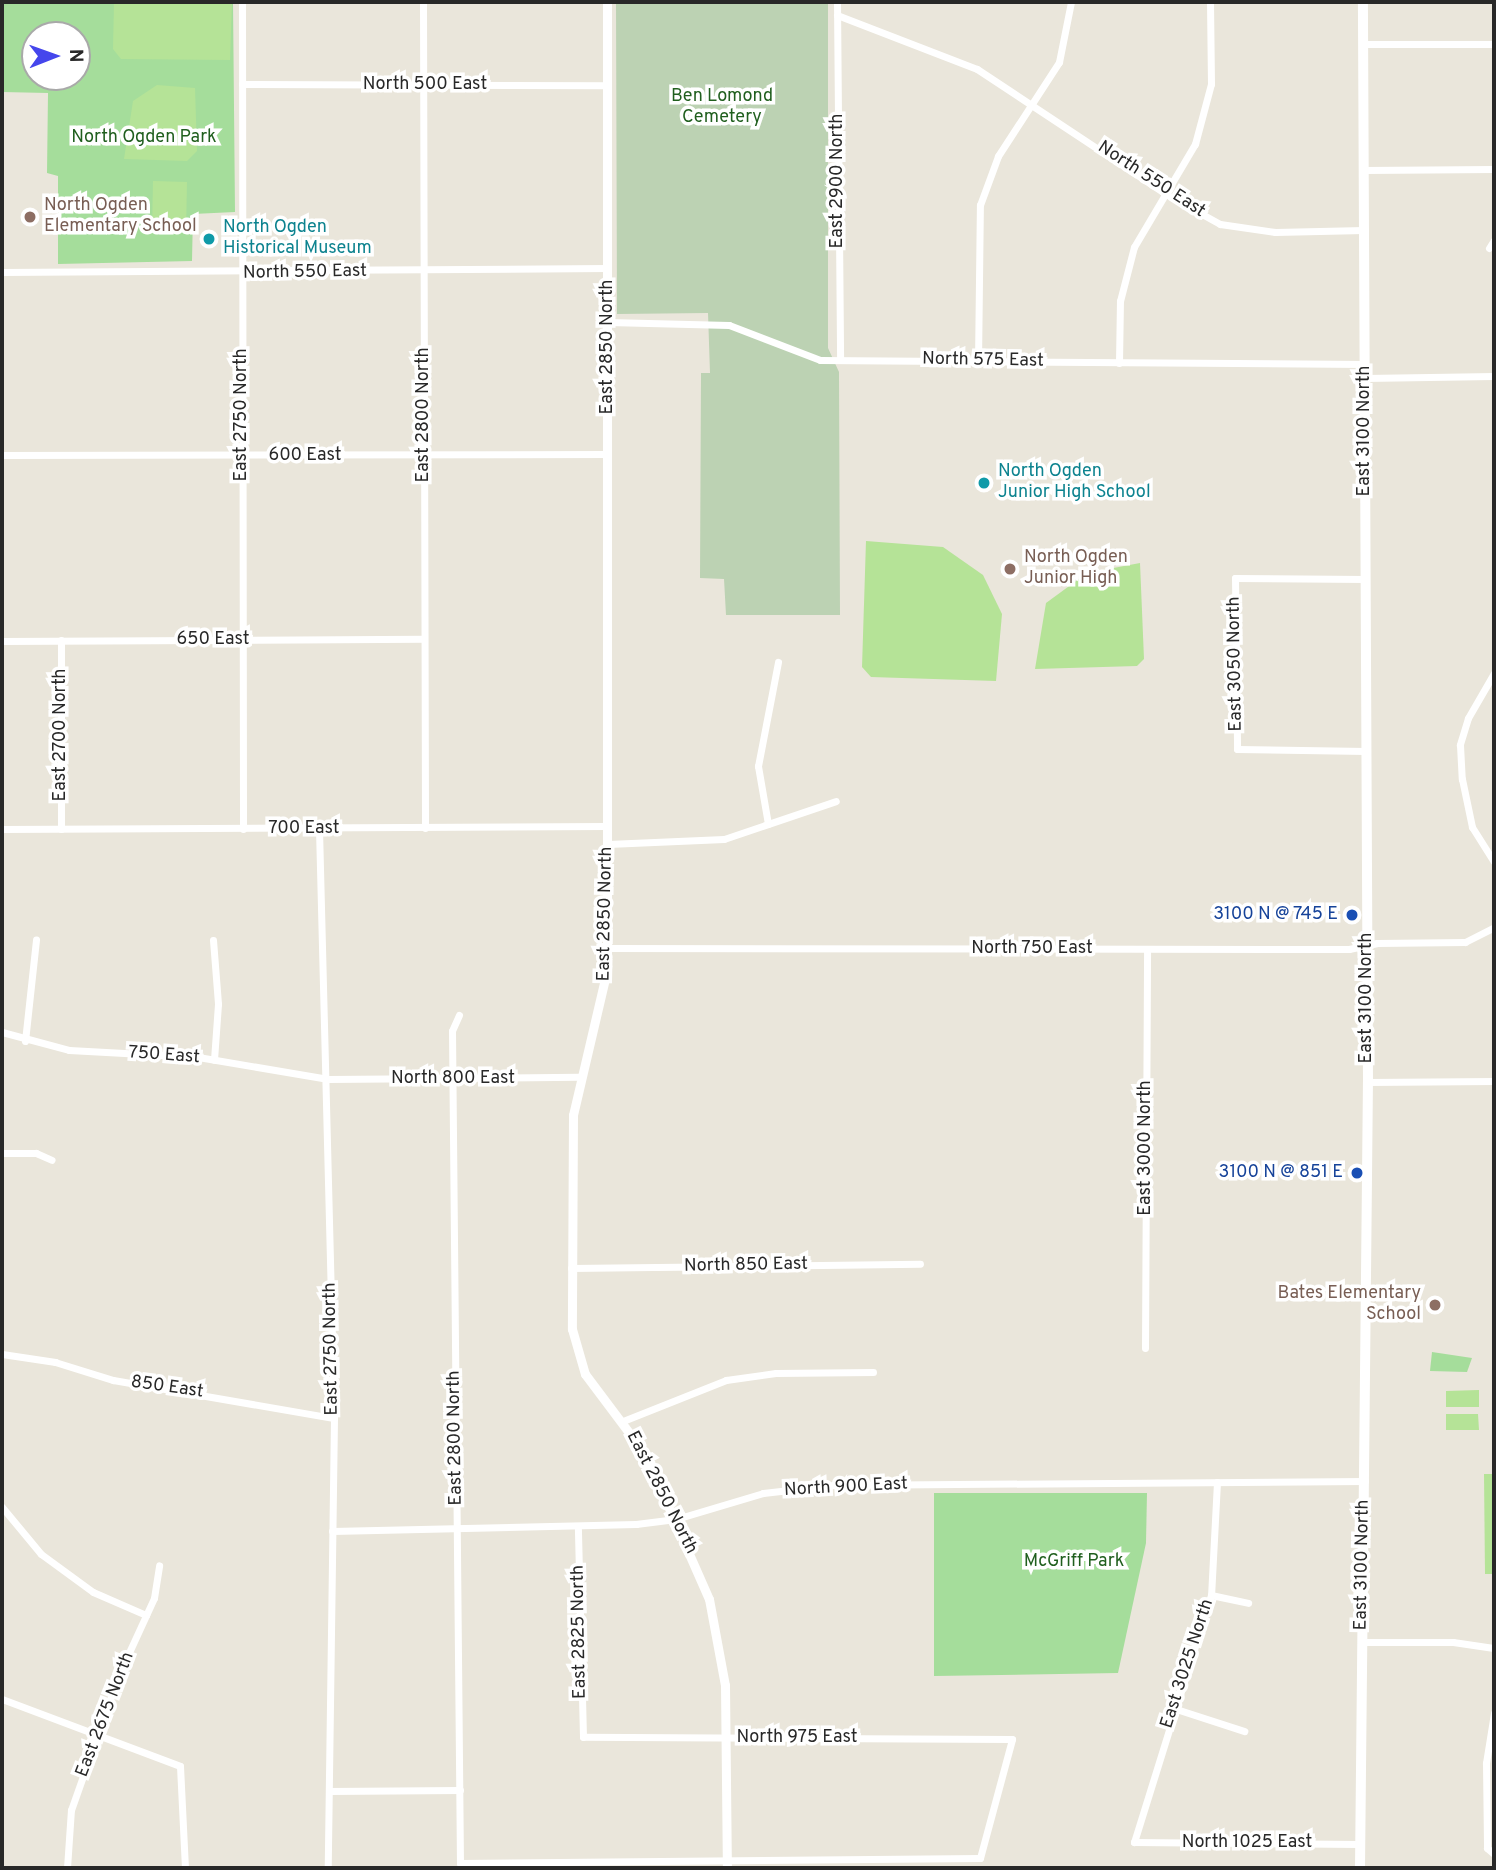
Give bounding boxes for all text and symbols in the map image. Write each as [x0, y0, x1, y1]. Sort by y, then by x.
north arrow [21, 21, 91, 91]
text: N [63, 49, 87, 63]
street label: North 500 East [363, 74, 487, 96]
park label: Ben Lomond Cemetery [671, 87, 773, 130]
street label: East 2900 North [827, 114, 849, 248]
park label: North Ogden Park [71, 127, 217, 149]
street label: North 550 East [1093, 137, 1209, 223]
place label: North Ogden Elementary School [44, 196, 197, 238]
marker: North Ogden Elementary School [22, 209, 38, 225]
place label: North Ogden Historical Museum [223, 218, 372, 260]
marker: North Ogden Historical Museum [201, 231, 217, 247]
street label: North 550 East [243, 261, 367, 285]
street label: East 2850 North [597, 280, 619, 414]
street label: East 2800 North [413, 347, 435, 483]
street label: East 2750 North [231, 348, 253, 482]
street label: North 575 East [922, 349, 1044, 373]
street label: East 3100 North [1354, 366, 1376, 496]
street label: 600 East [268, 445, 342, 467]
place label: North Ogden Junior High School [998, 462, 1151, 504]
marker: North Ogden Junior High School [976, 475, 992, 491]
place label: North Ogden Junior High [1024, 548, 1128, 590]
marker: North Ogden Junior High [1002, 561, 1018, 577]
street label: East 3050 North [1224, 596, 1248, 732]
street label: 650 East [177, 629, 249, 651]
street label: East 2700 North [50, 669, 72, 801]
street label: 700 East [268, 818, 340, 840]
street label: East 2850 North [594, 846, 618, 982]
place label: 3100 N @ 745 E [1213, 904, 1338, 926]
marker: 3100 N @ 745 E [1344, 907, 1360, 923]
street label: East 3100 North [1356, 933, 1378, 1063]
street label: North 750 East [971, 938, 1093, 960]
street label: 750 East [128, 1043, 200, 1069]
street label: North 800 East [391, 1068, 515, 1090]
street label: East 3000 North [1135, 1080, 1157, 1216]
place label: 3100 N @ 851 E [1219, 1162, 1343, 1184]
marker: 3100 N @ 851 E [1349, 1165, 1365, 1181]
street label: North 850 East [684, 1254, 808, 1278]
street label: East 2750 North [320, 1282, 344, 1416]
place label: Bates Elementary School [1277, 1284, 1421, 1326]
marker: Bates Elementary School [1427, 1297, 1443, 1313]
street label: East 2800 North [444, 1370, 468, 1506]
street label: 850 East [129, 1372, 205, 1404]
street label: East 2850 North [621, 1428, 701, 1558]
street label: North 900 East [784, 1474, 908, 1502]
street label: East 3100 North [1351, 1499, 1375, 1631]
park label: McGriff Park [1024, 1551, 1124, 1573]
street label: East 2825 North [568, 1565, 592, 1699]
street label: East 3025 North [1157, 1597, 1219, 1731]
street label: East 2675 North [72, 1649, 140, 1781]
street label: North 975 East [736, 1727, 858, 1749]
street label: North 1025 East [1182, 1832, 1312, 1854]

